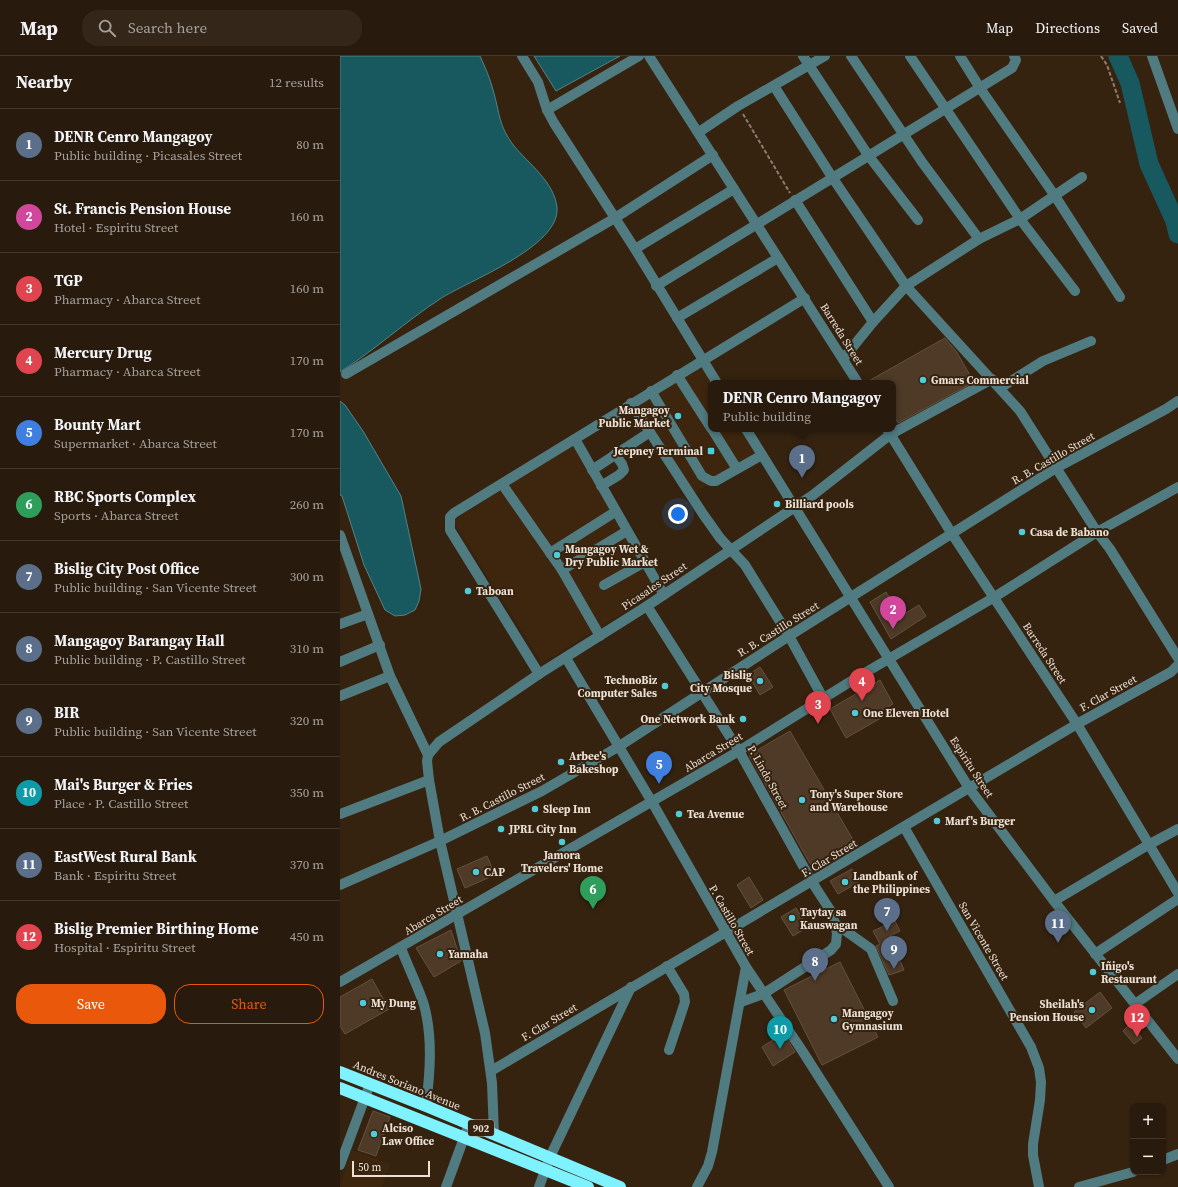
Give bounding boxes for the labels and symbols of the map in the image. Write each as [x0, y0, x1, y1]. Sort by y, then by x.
street label: Barreda Street [817, 301, 867, 368]
place label: Gmars Commercial [931, 373, 1029, 388]
marker: Gmars Commercial [918, 375, 928, 385]
place label: Mangagoy Public Market [599, 403, 671, 431]
marker: Mangagoy Public Market [673, 411, 683, 421]
street label: R. B. Castillo Street [1009, 428, 1098, 488]
place label: Jeepney Terminal [613, 444, 703, 459]
pin: 1 [789, 445, 815, 478]
marker: Jeepney Terminal [706, 446, 716, 456]
place label: Billiard pools [785, 497, 854, 512]
marker: Billiard pools [772, 499, 782, 509]
your location [668, 504, 688, 524]
place label: Casa de Babano [1030, 525, 1109, 540]
marker: Casa de Babano [1017, 527, 1027, 537]
place label: Mangagoy Wet & Dry Public Market [565, 542, 659, 570]
marker: Mangagoy Wet & Dry Public Market [552, 550, 562, 560]
street label: Picasales Street [619, 559, 690, 614]
place label: Taboan [476, 584, 514, 599]
marker: Taboan [463, 586, 473, 596]
pin: 2 [880, 596, 906, 629]
street label: R. B. Castillo Street [735, 598, 822, 660]
street label: Barreda Street [1019, 620, 1070, 687]
place label: Bislig City Mosque [690, 668, 752, 696]
pin: 4 [849, 668, 875, 701]
street label: F. Clar Street [1077, 672, 1140, 715]
place label: TechnoBiz Computer Sales [578, 673, 657, 701]
marker: Bislig City Mosque [755, 676, 765, 686]
marker: TechnoBiz Computer Sales [660, 681, 670, 691]
pin: 3 [805, 691, 831, 724]
place label: One Eleven Hotel [863, 706, 949, 721]
marker: One Eleven Hotel [850, 708, 860, 718]
place label: One Network Bank [640, 712, 735, 727]
marker: One Network Bank [738, 714, 748, 724]
street label: Abarca Street [681, 729, 746, 776]
street label: Espiritu Street [946, 734, 997, 801]
street label: P. Lindo Street [744, 743, 792, 812]
place label: Arbee's Bakeshop [569, 749, 619, 777]
pin: 5 [646, 751, 672, 784]
marker: Arbee's Bakeshop [556, 757, 566, 767]
street label: R. B. Castillo Street [457, 769, 548, 825]
place label: Tony's Super Store and Warehouse [810, 787, 903, 815]
marker: Tony's Super Store and Warehouse [797, 795, 807, 805]
place label: Sleep Inn [543, 802, 591, 817]
marker: Sleep Inn [530, 804, 540, 814]
place label: Tea Avenue [687, 807, 744, 822]
marker: Tea Avenue [674, 809, 684, 819]
place label: Marf's Burger [945, 814, 1016, 829]
marker: Marf's Burger [932, 816, 942, 826]
place label: JPRL City Inn [508, 822, 577, 837]
marker: JPRL City Inn [496, 824, 506, 834]
street label: F. Clar Street [799, 836, 860, 881]
marker: Jamora Travelers' Home [557, 837, 567, 847]
place label: Jamora Travelers' Home [521, 848, 603, 876]
place label: CAP [484, 865, 505, 880]
marker: CAP [471, 867, 481, 877]
place label: Landbank of the Philippines [853, 869, 930, 897]
pin: 6 [580, 876, 606, 909]
marker: Landbank of the Philippines [840, 877, 850, 887]
street label: P. Castillo Street [705, 882, 758, 959]
street label: Abarca Street [401, 892, 466, 939]
pin: 7 [874, 898, 900, 931]
street label: San Vicente Street [955, 899, 1012, 984]
place label: Taytay sa Kauswagan [800, 905, 858, 933]
pin: 11 [1045, 910, 1071, 943]
marker: Taytay sa Kauswagan [787, 913, 797, 923]
pin: 9 [881, 936, 907, 969]
place label: Yamaha [448, 947, 488, 962]
pin: 8 [802, 948, 828, 981]
marker: Yamaha [435, 949, 445, 959]
place label: Iñigo's Restaurant [1101, 959, 1158, 987]
marker: Iñigo's Restaurant [1088, 967, 1098, 977]
place label: My Dung [371, 996, 416, 1011]
place label: Sheilah's Pension House [1009, 997, 1084, 1025]
marker: My Dung [358, 998, 368, 1008]
street label: F. Clar Street [519, 1000, 580, 1045]
pin: 12 [1124, 1004, 1150, 1037]
marker: Sheilah's Pension House [1087, 1005, 1097, 1015]
place label: Mangagoy Gymnasium [842, 1006, 903, 1034]
marker: Mangagoy Gymnasium [829, 1014, 839, 1024]
pin: 10 [767, 1016, 793, 1049]
street label: Andres Soriano Avenue [351, 1057, 463, 1114]
road number: 902 [468, 1120, 494, 1136]
place label: Alciso Law Office [382, 1121, 435, 1149]
marker: Alciso Law Office [369, 1129, 379, 1139]
scale bar [352, 1159, 430, 1178]

